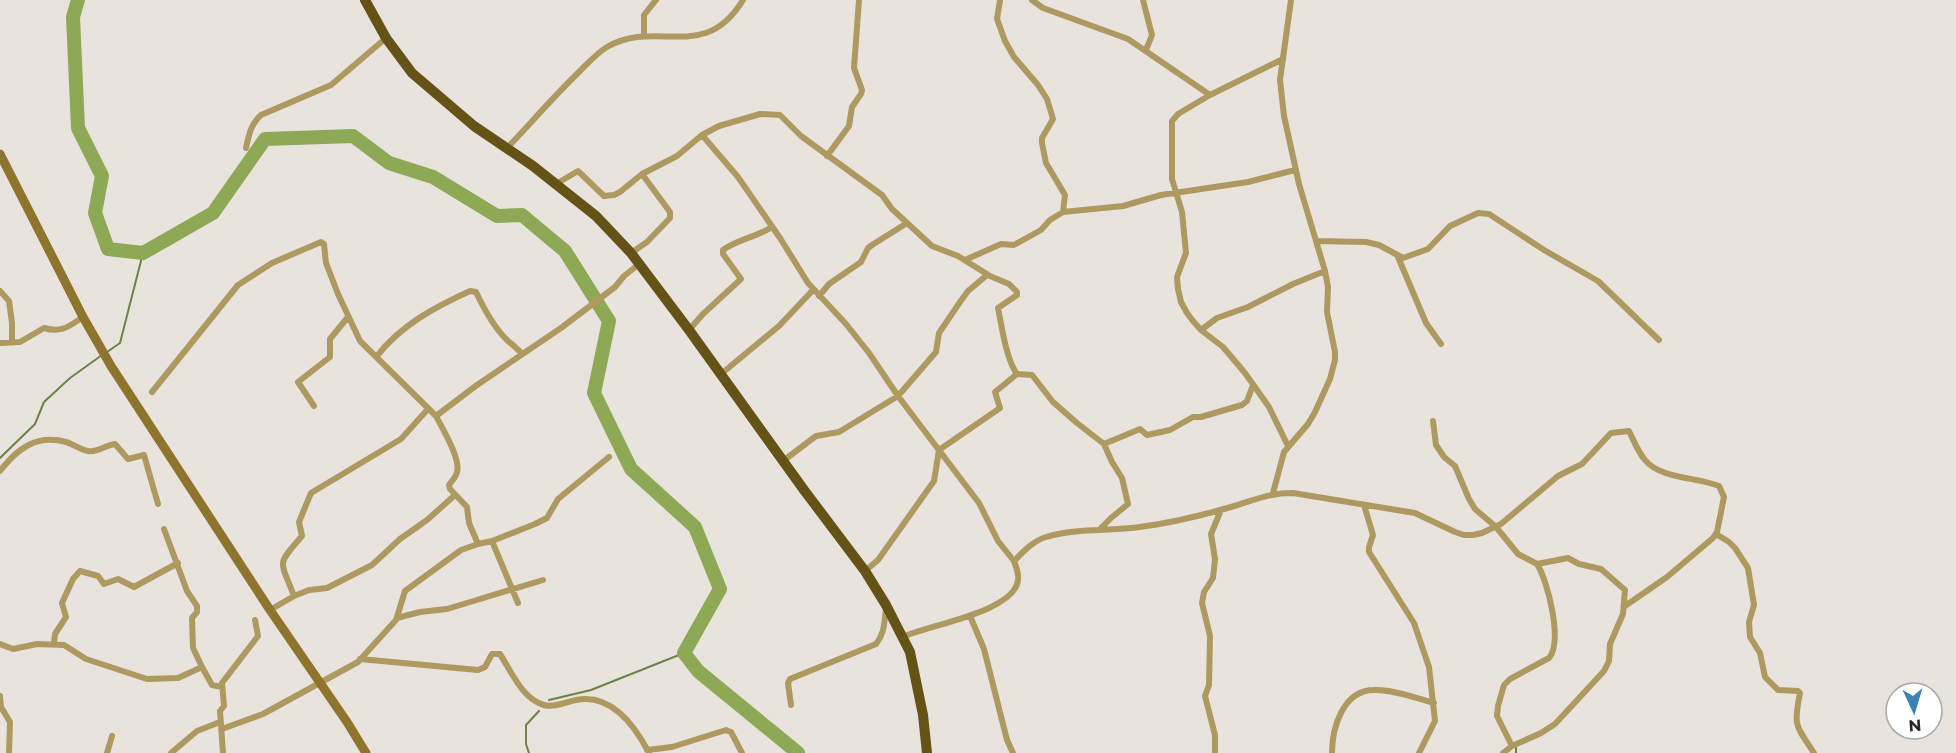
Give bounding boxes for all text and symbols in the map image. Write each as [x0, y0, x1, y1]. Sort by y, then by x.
north arrow [1884, 681, 1944, 741]
text: N [1908, 716, 1922, 735]

